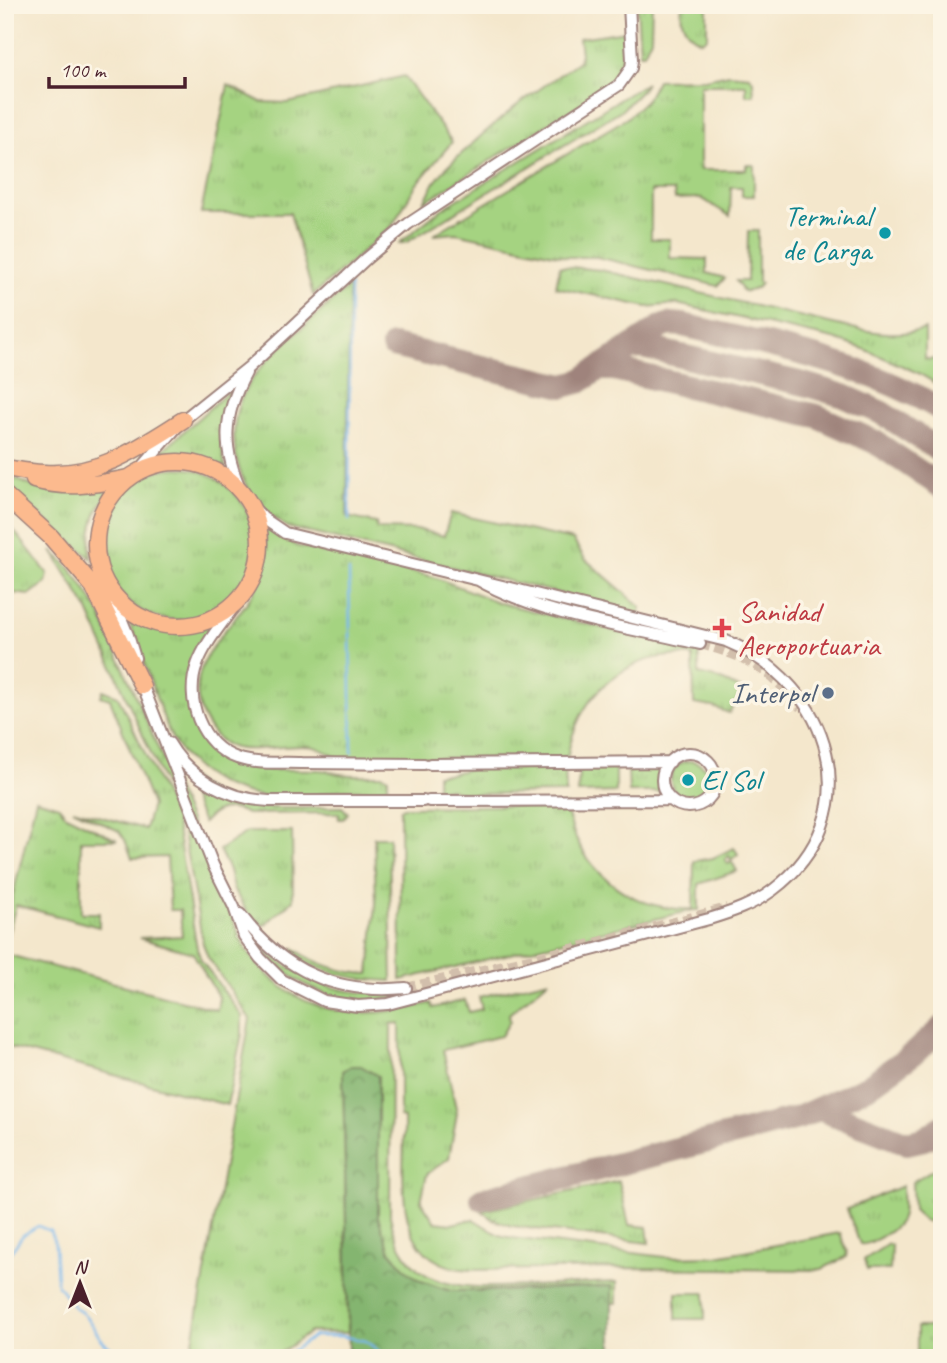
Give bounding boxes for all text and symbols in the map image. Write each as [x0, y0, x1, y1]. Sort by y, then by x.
scale bar [49, 46, 186, 90]
text: 100 m [60, 57, 107, 83]
place label: Terminal de Carga [782, 197, 876, 269]
marker: Terminal de Carga [877, 225, 893, 241]
place label: Sanidad Aeroportuaria [738, 592, 881, 664]
marker: Sanidad Aeroportuaria [712, 618, 732, 638]
place label: Interpol [731, 674, 819, 712]
marker: Interpol [820, 685, 836, 701]
place label: El Sol [702, 761, 765, 799]
marker: El Sol [680, 772, 696, 788]
north arrow [46, 1248, 116, 1318]
text: N [74, 1255, 89, 1279]

